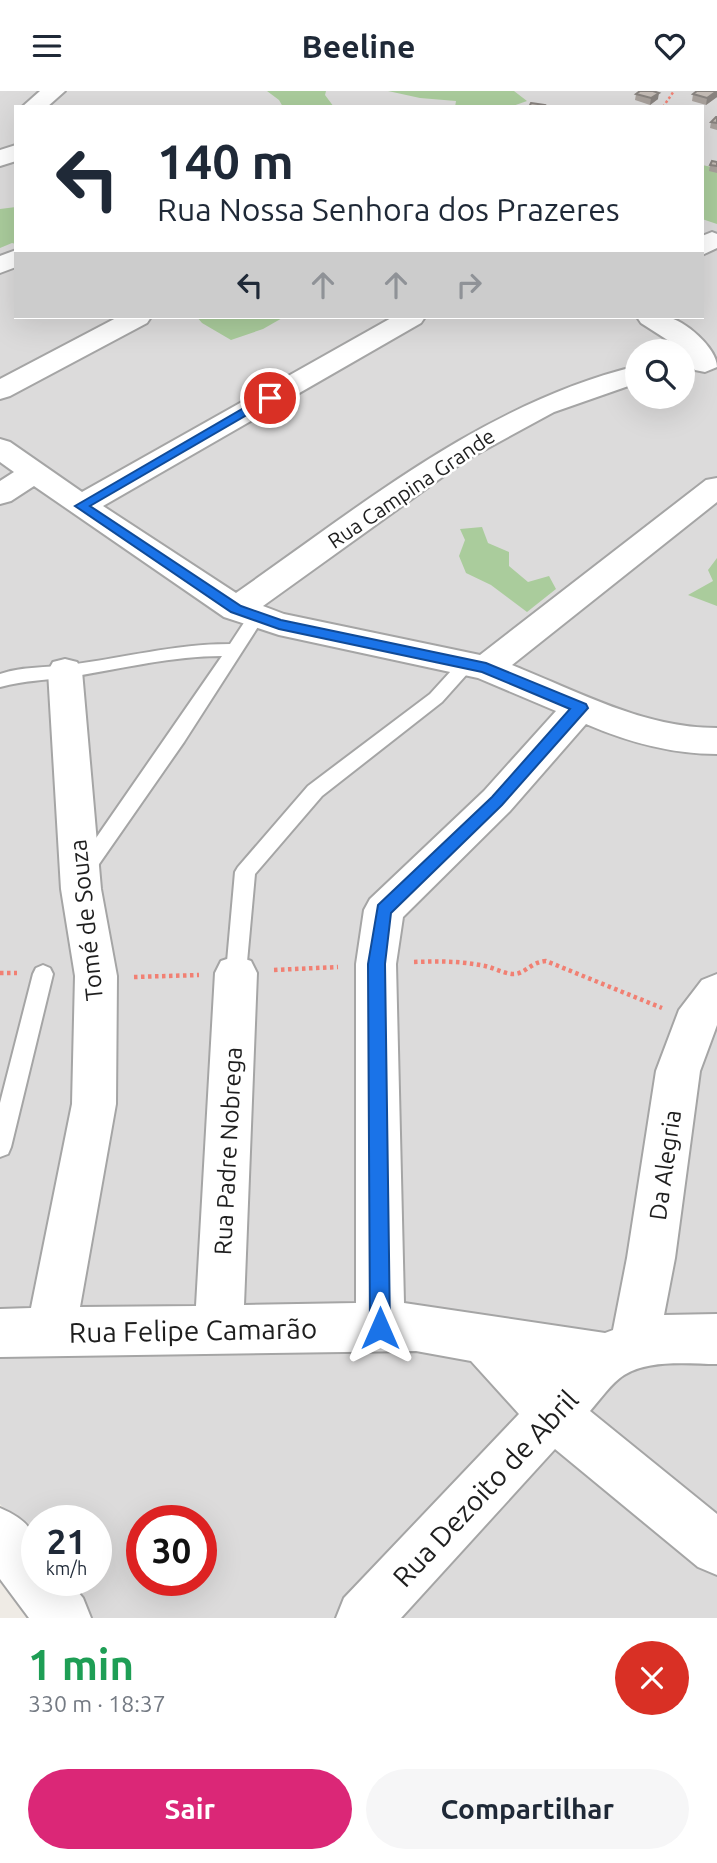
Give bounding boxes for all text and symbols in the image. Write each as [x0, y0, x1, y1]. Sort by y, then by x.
icon: menu [28, 27, 66, 65]
icon: heart [651, 27, 689, 65]
text: Beeline [302, 28, 415, 64]
icon: left [42, 133, 133, 224]
text: 140 m [157, 133, 294, 188]
text: Rua Nossa Senhora dos Prazeres [157, 191, 620, 227]
icon: left [231, 266, 269, 304]
icon: ahead [304, 266, 342, 304]
icon: ahead [377, 266, 415, 304]
icon: right [450, 266, 488, 304]
map controls [625, 339, 695, 409]
button: search [625, 339, 695, 409]
pin [240, 368, 300, 428]
icon: arrive [251, 379, 289, 417]
street label: Rua Campina Grande [323, 423, 499, 553]
street label: Tomé de Souza [64, 838, 108, 1002]
street label: Rua Padre Nobrega [209, 1046, 247, 1256]
street label: Da Alegria [644, 1108, 686, 1222]
position arrow [343, 1291, 417, 1365]
street label: Rua Felipe Camarão [69, 1312, 317, 1348]
street label: Rua Dezoito de Abril [386, 1384, 584, 1592]
speed limit sign: 30 [126, 1505, 217, 1596]
text: 21 [47, 1521, 86, 1561]
text: km/h [46, 1558, 87, 1578]
text: 1 min [28, 1641, 134, 1688]
button: close [615, 1641, 689, 1715]
text: 330 m · 18:37 [28, 1691, 166, 1716]
button: Sair [28, 1769, 352, 1849]
button: Compartilhar [366, 1769, 689, 1849]

